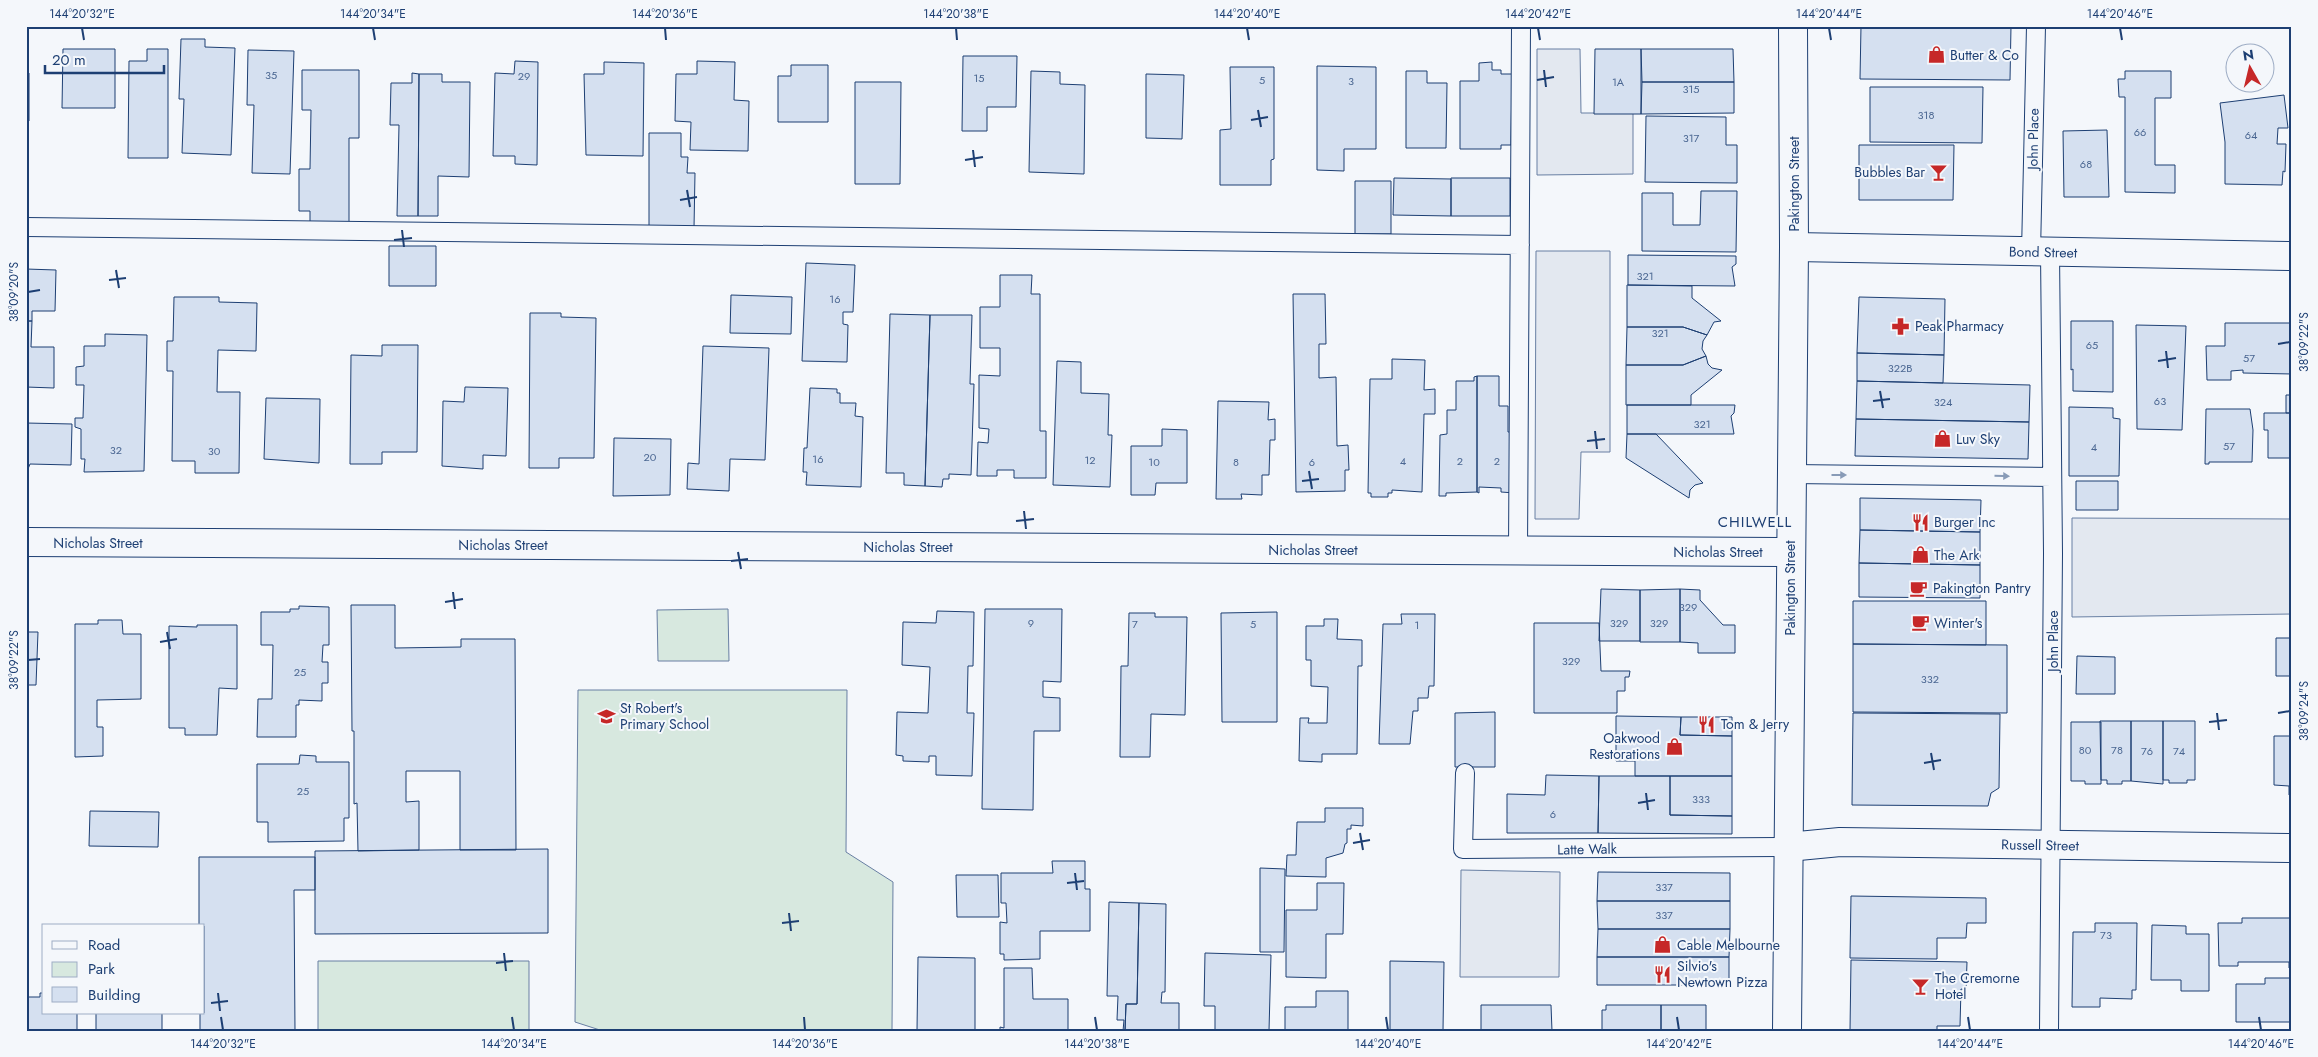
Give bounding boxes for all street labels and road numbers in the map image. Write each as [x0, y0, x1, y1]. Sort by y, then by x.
street label: John Place [2022, 108, 2044, 172]
street label: Pakington Street [1784, 136, 1804, 232]
street label: Bond Street [2009, 241, 2078, 263]
street label: Nicholas Street [53, 533, 143, 553]
street label: Nicholas Street [458, 535, 548, 555]
street label: Nicholas Street [863, 537, 953, 557]
street label: Nicholas Street [1268, 540, 1358, 560]
street label: Pakington Street [1780, 540, 1800, 636]
street label: Nicholas Street [1673, 542, 1763, 562]
street label: John Place [2043, 610, 2063, 674]
street label: Russell Street [2001, 834, 2080, 856]
street label: Latte Walk [1557, 838, 1618, 860]

